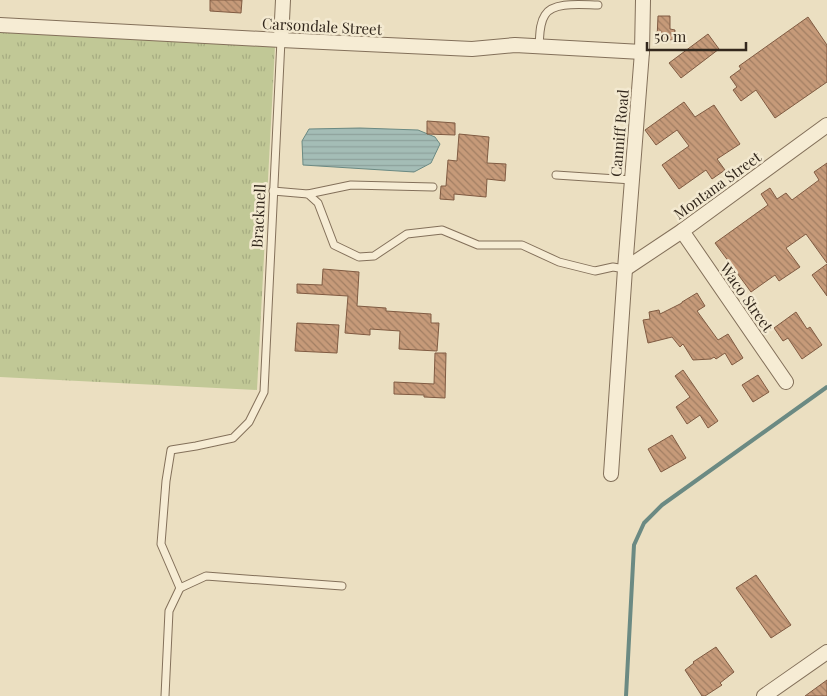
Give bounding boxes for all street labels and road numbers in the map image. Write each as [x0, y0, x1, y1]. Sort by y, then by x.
street label: Carsondale Street [261, 13, 383, 39]
street label: Canniff Road [605, 88, 633, 178]
street label: Montana Street [669, 146, 765, 223]
street label: Bracknell [246, 183, 270, 249]
street label: Waco Street [715, 258, 778, 336]

